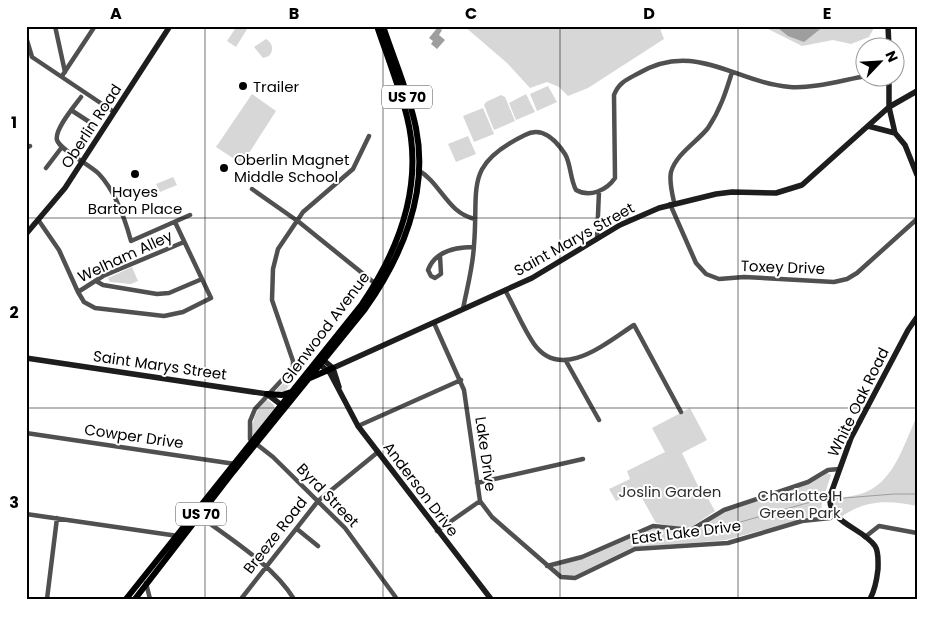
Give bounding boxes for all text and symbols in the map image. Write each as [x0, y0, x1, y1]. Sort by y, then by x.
text: A [110, 2, 122, 25]
text: B [289, 2, 299, 25]
text: C [465, 2, 477, 25]
text: D [643, 2, 655, 25]
text: E [823, 2, 831, 25]
north arrow [856, 38, 906, 88]
text: N [880, 48, 903, 66]
place label: Trailer [253, 76, 300, 97]
street label: Oberlin Road [56, 80, 126, 172]
marker: Trailer [237, 80, 249, 92]
road number: US 70 [382, 85, 432, 108]
text: 1 [11, 111, 17, 134]
place label: Oberlin Magnet Middle School [234, 149, 349, 187]
marker: Oberlin Magnet Middle School [218, 162, 230, 174]
marker: Hayes Barton Place [129, 168, 141, 180]
place label: Hayes Barton Place [88, 181, 182, 219]
street label: Saint Marys Street [510, 197, 638, 281]
street label: Welham Alley [74, 225, 176, 287]
street label: Toxey Drive [741, 255, 825, 279]
street label: Glenwood Avenue [276, 267, 374, 389]
text: 2 [9, 301, 19, 324]
street label: White Oak Road [822, 344, 894, 460]
street label: Saint Marys Street [92, 345, 228, 385]
street label: Lake Drive [470, 415, 502, 493]
street label: Cowper Drive [83, 419, 185, 453]
street label: Anderson Drive [378, 437, 464, 541]
street label: Byrd Street [292, 458, 364, 532]
park label: Joslin Garden [619, 481, 721, 502]
park label: Charlotte H Green Park [758, 485, 842, 523]
text: 3 [9, 491, 19, 514]
street label: Breeze Road [238, 492, 312, 578]
road number: US 70 [176, 502, 226, 526]
street label: East Lake Drive [630, 515, 742, 549]

